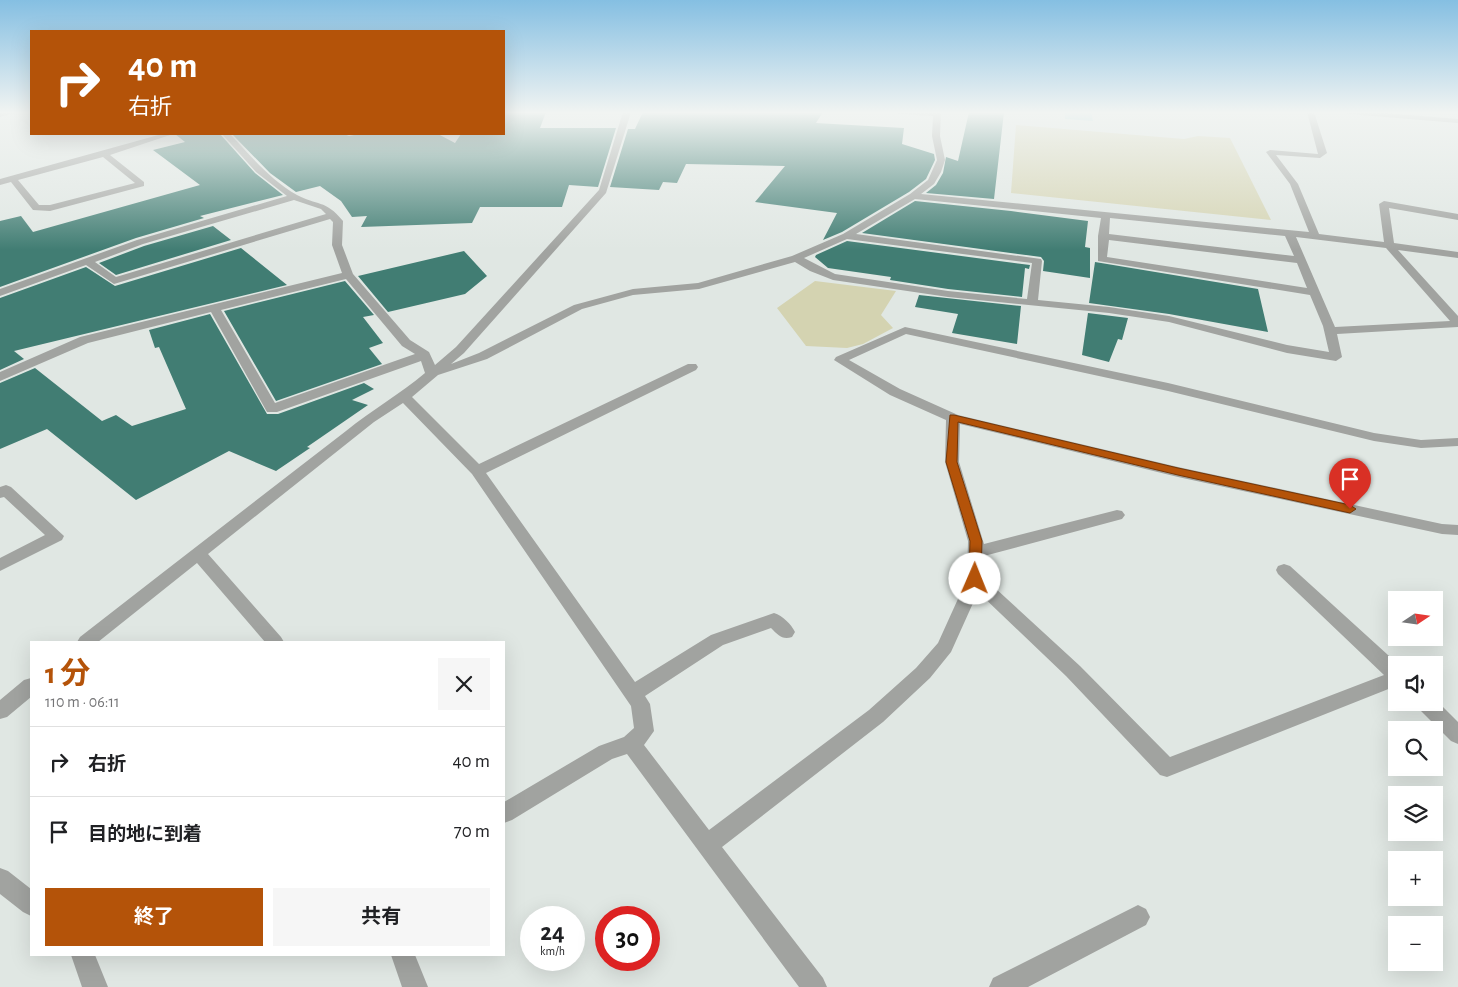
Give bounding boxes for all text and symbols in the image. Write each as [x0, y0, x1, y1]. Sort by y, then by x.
text: 40 m [128, 49, 197, 84]
icon: right [45, 50, 110, 115]
text: 右折 [128, 96, 172, 118]
pin [1329, 458, 1371, 509]
icon: arrive [1336, 465, 1364, 493]
position arrow [948, 552, 1000, 604]
north arrow [1388, 591, 1442, 646]
map controls [1388, 591, 1443, 971]
button: sound [1388, 656, 1443, 711]
button: close [438, 658, 490, 710]
text: 1 分 [45, 659, 90, 689]
text: 110 m · 06:11 [45, 694, 119, 710]
button: search [1388, 721, 1443, 776]
icon: right [45, 748, 73, 776]
text: 40 m [452, 752, 490, 771]
text: 右折 [88, 755, 126, 774]
button: layers [1388, 786, 1443, 841]
icon: arrive [45, 818, 73, 846]
text: 70 m [454, 822, 490, 841]
text: 目的地に到着 [88, 825, 202, 844]
button: + [1388, 851, 1443, 906]
button: 終了 [45, 888, 263, 946]
button: 共有 [273, 888, 490, 946]
speed limit sign: 30 [595, 906, 660, 971]
button: − [1388, 916, 1443, 971]
text: 24 [540, 920, 565, 945]
text: km/h [540, 945, 565, 957]

